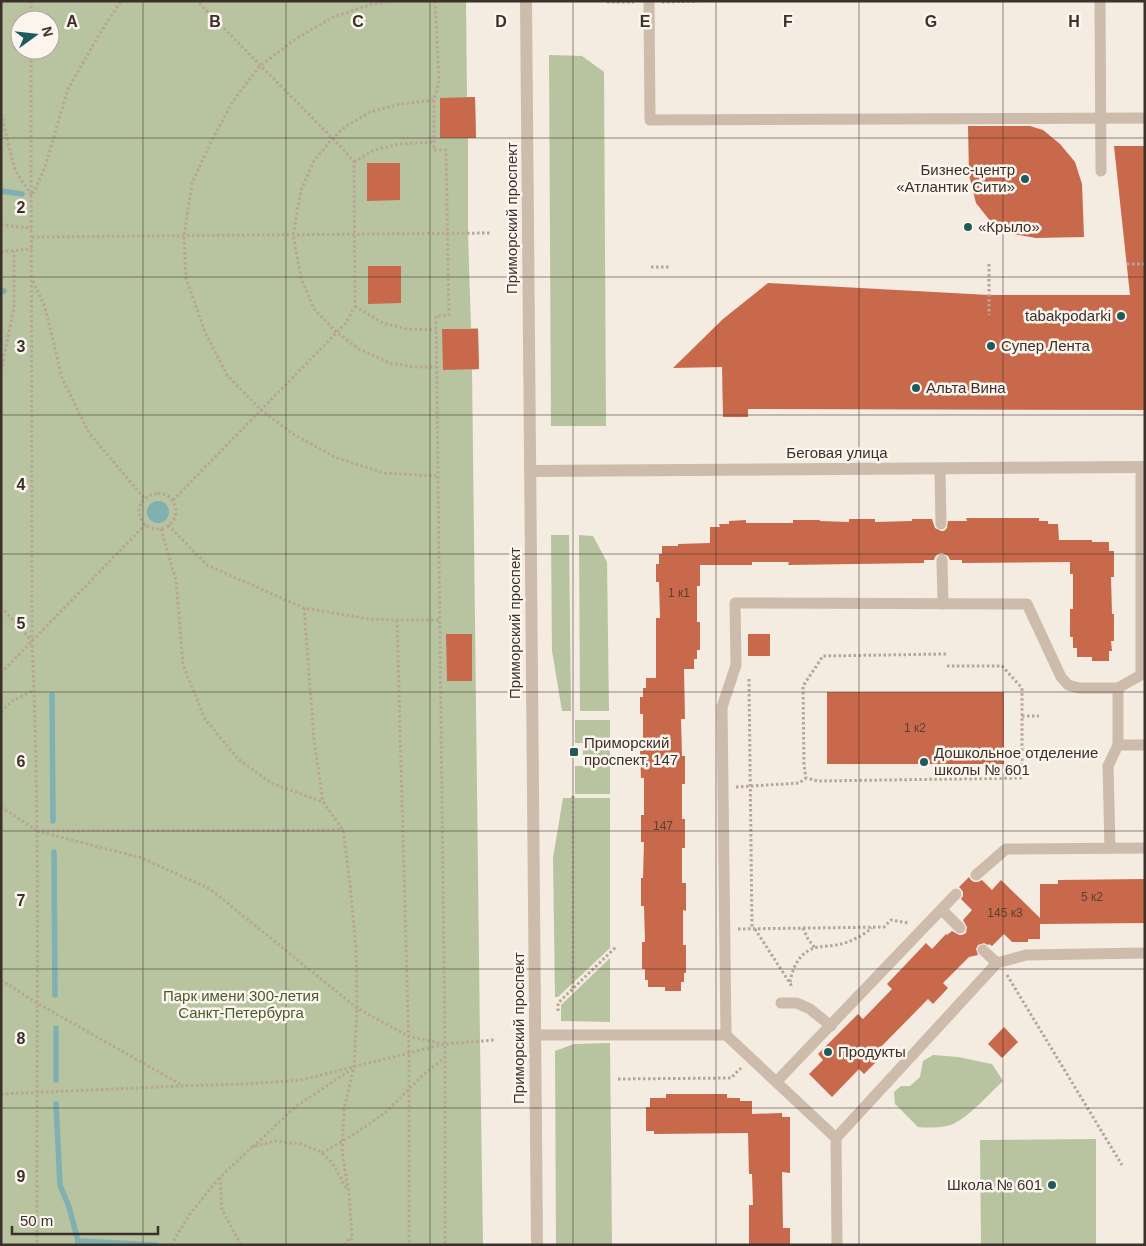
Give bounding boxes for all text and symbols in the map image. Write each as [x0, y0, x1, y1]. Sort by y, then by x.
north arrow [10, 10, 60, 60]
text: A [66, 13, 78, 30]
text: B [209, 13, 221, 30]
text: C [352, 13, 364, 30]
text: D [495, 13, 507, 30]
text: E [640, 13, 651, 30]
text: F [783, 13, 793, 30]
text: G [925, 13, 937, 30]
text: H [1068, 13, 1080, 30]
text: N [39, 25, 57, 39]
street label: Приморский проспект [503, 142, 520, 294]
place label: Бизнес-центр «Атлантик Сити» [896, 161, 1015, 195]
marker: Бизнес-центр «Атлантик Сити» [1019, 173, 1031, 185]
text: 2 [17, 199, 26, 216]
place label: «Крыло» [978, 218, 1040, 235]
marker: «Крыло» [962, 221, 974, 233]
place label: tabakpodarki [1025, 307, 1111, 324]
marker: tabakpodarki [1115, 310, 1127, 322]
place label: Супер Лента [1001, 337, 1090, 354]
text: 3 [17, 338, 26, 355]
marker: Супер Лента [985, 340, 997, 352]
place label: Альта Вина [926, 379, 1006, 396]
marker: Альта Вина [910, 382, 922, 394]
street label: Беговая улица [786, 444, 888, 461]
text: 4 [17, 476, 26, 493]
street label: Приморский проспект [506, 547, 523, 699]
house number: 1 к1 [668, 586, 690, 600]
text: 5 [17, 615, 26, 632]
house number: 1 к2 [904, 721, 926, 735]
place label: Приморский проспект, 147 [584, 734, 678, 768]
place label: Дошкольное отделение школы № 601 [934, 744, 1098, 778]
marker: Приморский проспект, 147 [568, 746, 580, 758]
text: 6 [17, 753, 26, 770]
marker: Дошкольное отделение школы № 601 [918, 756, 930, 768]
house number: 147 [653, 819, 673, 833]
house number: 5 к2 [1081, 890, 1103, 904]
text: 7 [17, 892, 26, 909]
house number: 145 к3 [987, 906, 1023, 920]
street label: Приморский проспект [510, 952, 527, 1104]
park label: Парк имени 300-летия Санкт-Петербурга [163, 987, 319, 1021]
text: 8 [17, 1030, 26, 1047]
place label: Продукты [838, 1043, 906, 1060]
marker: Продукты [822, 1046, 834, 1058]
text: 9 [17, 1168, 26, 1185]
place label: Школа № 601 [947, 1176, 1042, 1193]
marker: Школа № 601 [1046, 1179, 1058, 1191]
scale bar [12, 1204, 159, 1236]
text: 50 m [20, 1212, 53, 1229]

